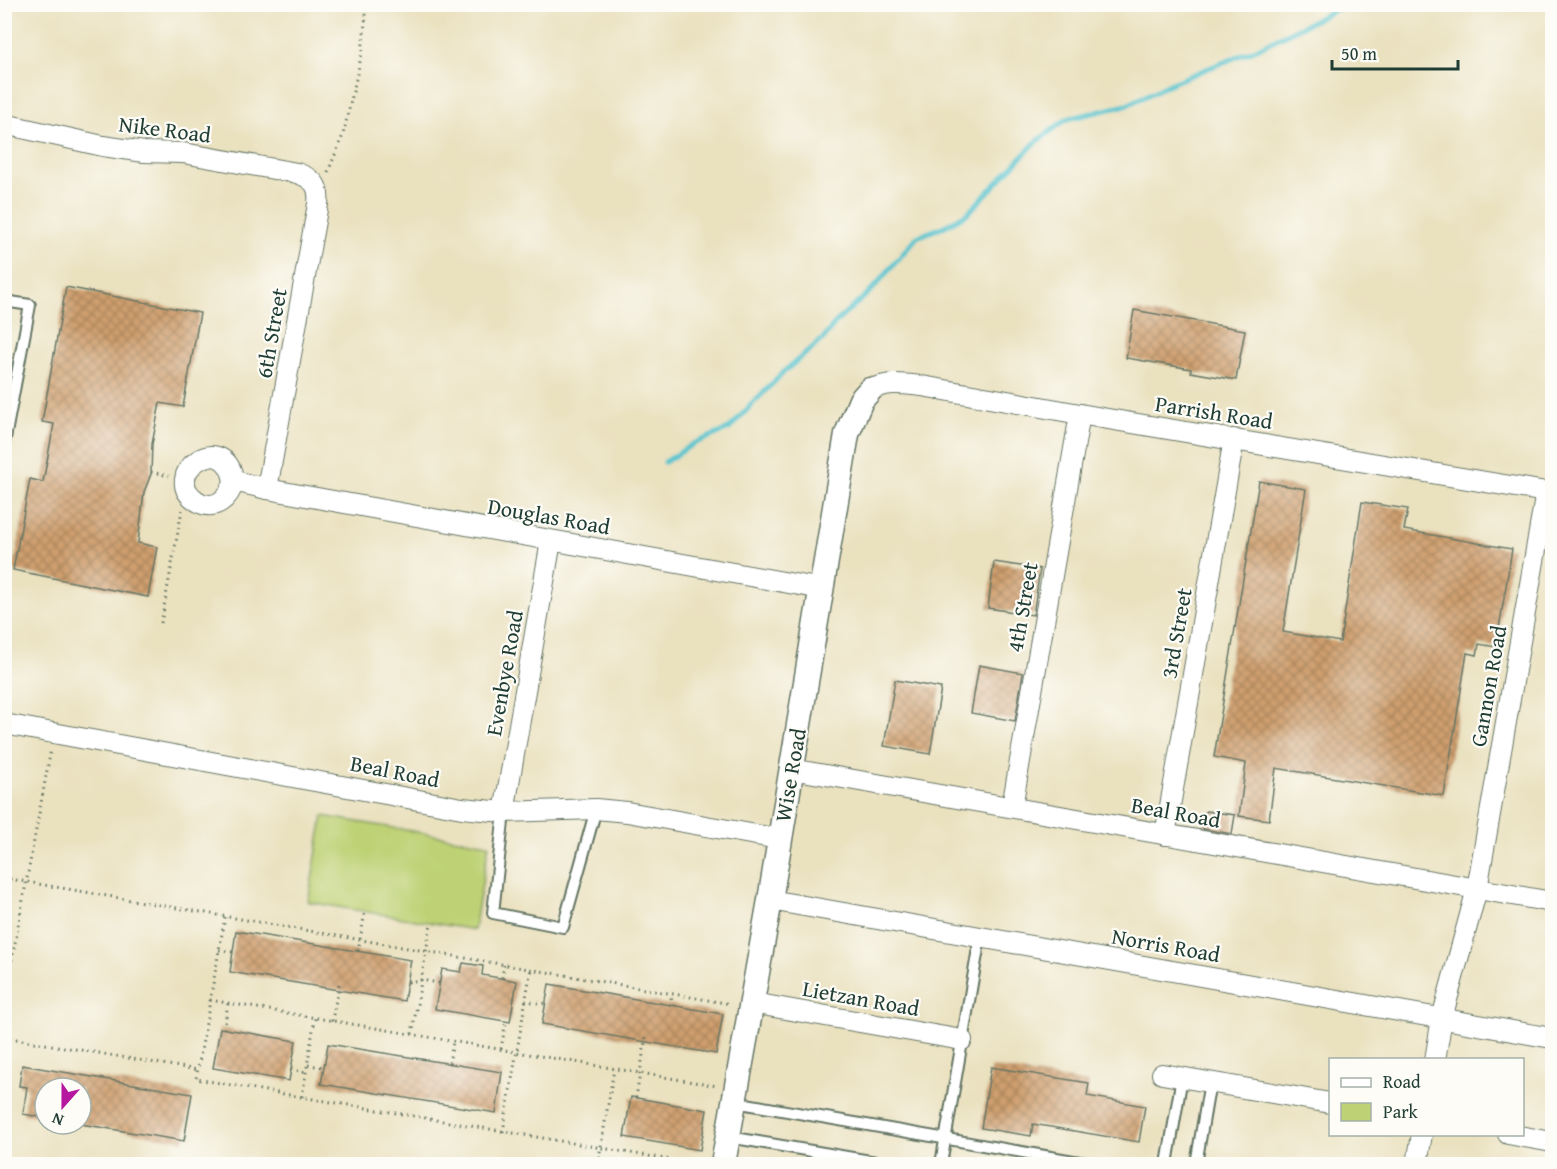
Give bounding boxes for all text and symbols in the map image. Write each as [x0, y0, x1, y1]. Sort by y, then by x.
scale bar [1332, 33, 1458, 71]
text: 50 m [1341, 40, 1377, 67]
street label: Nike Road [117, 107, 213, 151]
street label: 6th Street [247, 285, 295, 381]
street label: Parrish Road [1153, 387, 1275, 437]
street label: Douglas Road [485, 490, 613, 543]
street label: 4th Street [998, 559, 1046, 655]
street label: 3rd Street [1152, 585, 1200, 681]
street label: Evenbye Road [477, 607, 531, 738]
street label: Gannon Road [1462, 623, 1514, 749]
street label: Wise Road [766, 725, 814, 824]
street label: Beal Road [348, 747, 443, 795]
street label: Beal Road [1129, 788, 1223, 836]
street label: Norris Road [1109, 920, 1223, 970]
street label: Lietzan Road [800, 972, 922, 1024]
legend [1329, 1058, 1524, 1136]
text: Road [1383, 1068, 1421, 1095]
north arrow [33, 1076, 93, 1136]
text: Park [1383, 1098, 1419, 1125]
text: N [48, 1107, 67, 1133]

